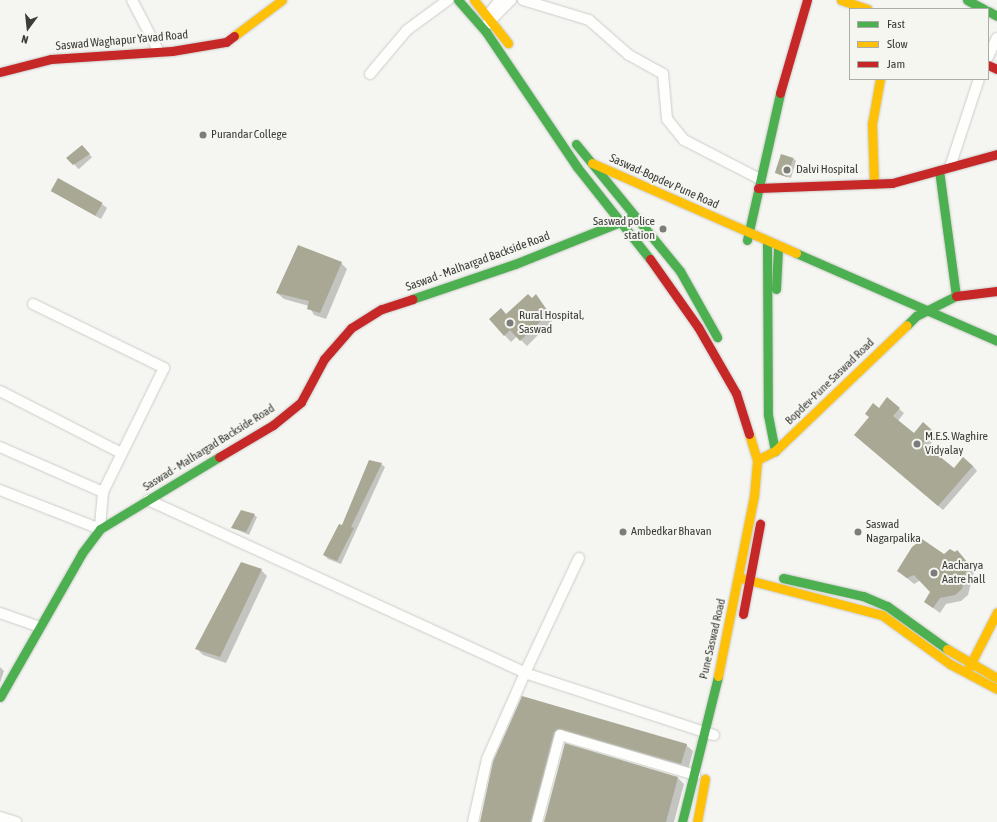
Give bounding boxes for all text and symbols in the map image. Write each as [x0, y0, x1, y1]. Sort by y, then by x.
north arrow [8, 8, 48, 48]
legend [849, 8, 989, 80]
text: Fast [887, 17, 905, 31]
street label: Saswad Waghapur Yavad Road [55, 28, 189, 54]
text: N [20, 33, 30, 46]
text: Slow [887, 37, 908, 51]
text: Jam [887, 57, 905, 71]
place label: Purandar College [211, 128, 287, 142]
marker: Purandar College [198, 130, 208, 140]
street label: Saswad-Bopdev Pune Road [607, 151, 721, 213]
place label: Dalvi Hospital [796, 163, 858, 177]
marker: Dalvi Hospital [781, 164, 793, 176]
place label: Saswad police station [593, 215, 655, 243]
marker: Saswad police station [658, 224, 668, 234]
street label: Saswad - Malhargad Backside Road [404, 229, 552, 295]
place label: Rural Hospital, Saswad [519, 309, 584, 337]
marker: Rural Hospital, Saswad [504, 317, 516, 329]
street label: Bopdev-Pune Saswad Road [782, 336, 878, 428]
street label: Saswad - Malhargad Backside Road [141, 402, 277, 494]
place label: M.E.S. Waghire Vidyalay [925, 430, 988, 458]
marker: M.E.S. Waghire Vidyalay [912, 439, 922, 449]
place label: Saswad Nagarpalika [866, 518, 921, 546]
place label: Ambedkar Bhavan [631, 525, 712, 539]
marker: Ambedkar Bhavan [618, 527, 628, 537]
marker: Saswad Nagarpalika [853, 527, 863, 537]
place label: Aacharya Aatre hall [942, 559, 985, 587]
marker: Aacharya Aatre hall [929, 568, 939, 578]
street label: Pune Saswad Road [697, 597, 729, 681]

